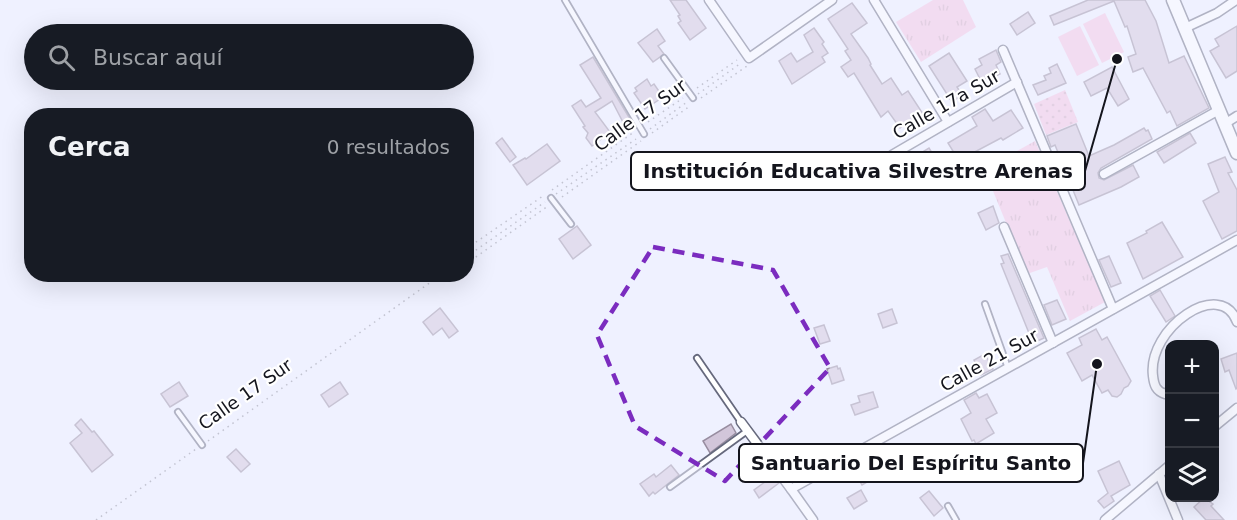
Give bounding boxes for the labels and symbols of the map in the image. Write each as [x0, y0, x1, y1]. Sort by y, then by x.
street label: Calle 17a Sur [889, 65, 1004, 143]
street label: Calle 17 Sur [590, 74, 691, 156]
callout: Institución Educativa Silvestre Arenas [631, 152, 1085, 190]
text: Institución Educativa Silvestre Arenas [643, 159, 1073, 183]
street label: Calle 21 Sur [936, 324, 1042, 396]
street label: Calle 17 Sur [194, 354, 296, 434]
callout: Santuario Del Espíritu Santo [739, 444, 1083, 482]
text: Santuario Del Espíritu Santo [751, 451, 1071, 475]

